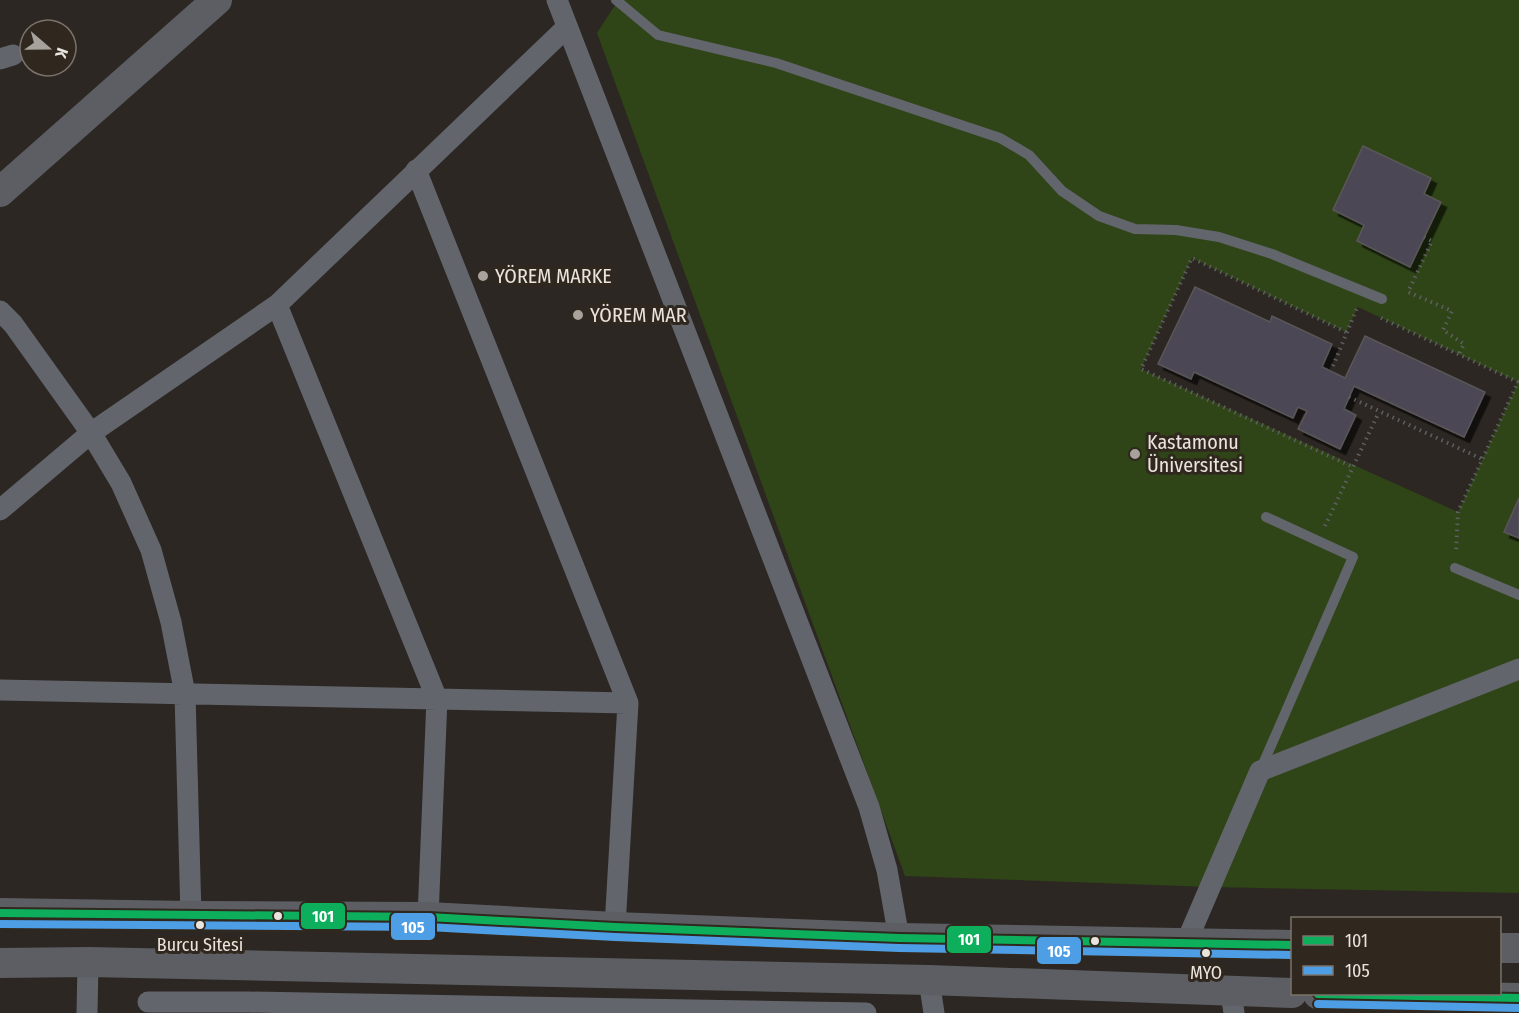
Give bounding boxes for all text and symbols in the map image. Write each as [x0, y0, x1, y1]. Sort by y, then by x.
north arrow [18, 18, 78, 78]
text: K [51, 45, 72, 61]
place label: YÖREM MARKE [495, 264, 612, 288]
marker: YÖREM MARKE [476, 269, 490, 283]
place label: YÖREM MAR [590, 303, 687, 327]
marker: YÖREM MAR [571, 308, 585, 322]
place label: Kastamonu Üniversitesi [1147, 430, 1243, 477]
marker: Kastamonu Üniversitesi [1128, 447, 1142, 461]
line badge: 101 [300, 902, 346, 930]
text: 101 [312, 907, 334, 926]
unlabelled marker [272, 910, 284, 922]
line badge: 105 [390, 912, 436, 941]
legend [1291, 917, 1501, 995]
text: 105 [401, 918, 425, 937]
marker: Burcu Sitesi [194, 919, 206, 931]
line badge: 101 [946, 925, 992, 954]
text: 101 [958, 930, 980, 949]
text: 101 [1345, 930, 1368, 952]
place label: Burcu Sitesi [157, 934, 243, 956]
unlabelled marker [1089, 935, 1101, 947]
line badge: 105 [1036, 936, 1082, 965]
text: 105 [1047, 942, 1071, 961]
marker: MYO [1200, 947, 1212, 959]
text: 105 [1345, 960, 1370, 982]
place label: MYO [1190, 962, 1222, 984]

